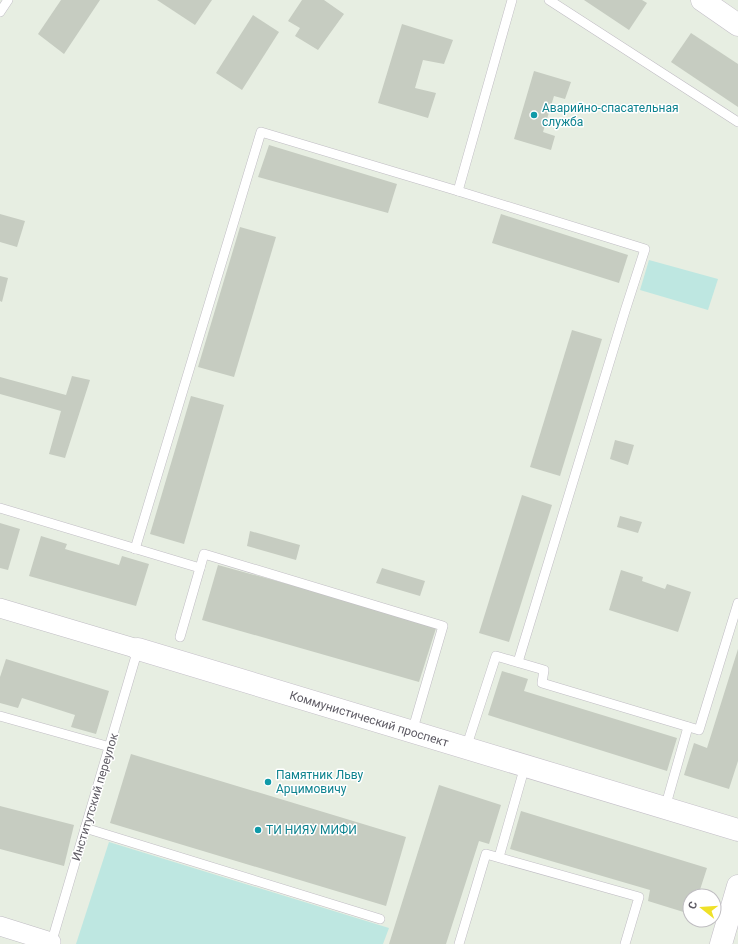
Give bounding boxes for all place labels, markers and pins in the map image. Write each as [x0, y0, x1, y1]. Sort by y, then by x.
place label: Аварийно-спасательная служба [542, 101, 679, 129]
marker: Аварийно-спасательная служба [529, 110, 539, 120]
place label: Памятник Льву Арцимовичу [276, 768, 363, 796]
marker: Памятник Льву Арцимовичу [263, 777, 273, 787]
place label: ТИ НИЯУ МИФИ [266, 823, 357, 837]
marker: ТИ НИЯУ МИФИ [253, 825, 263, 835]

